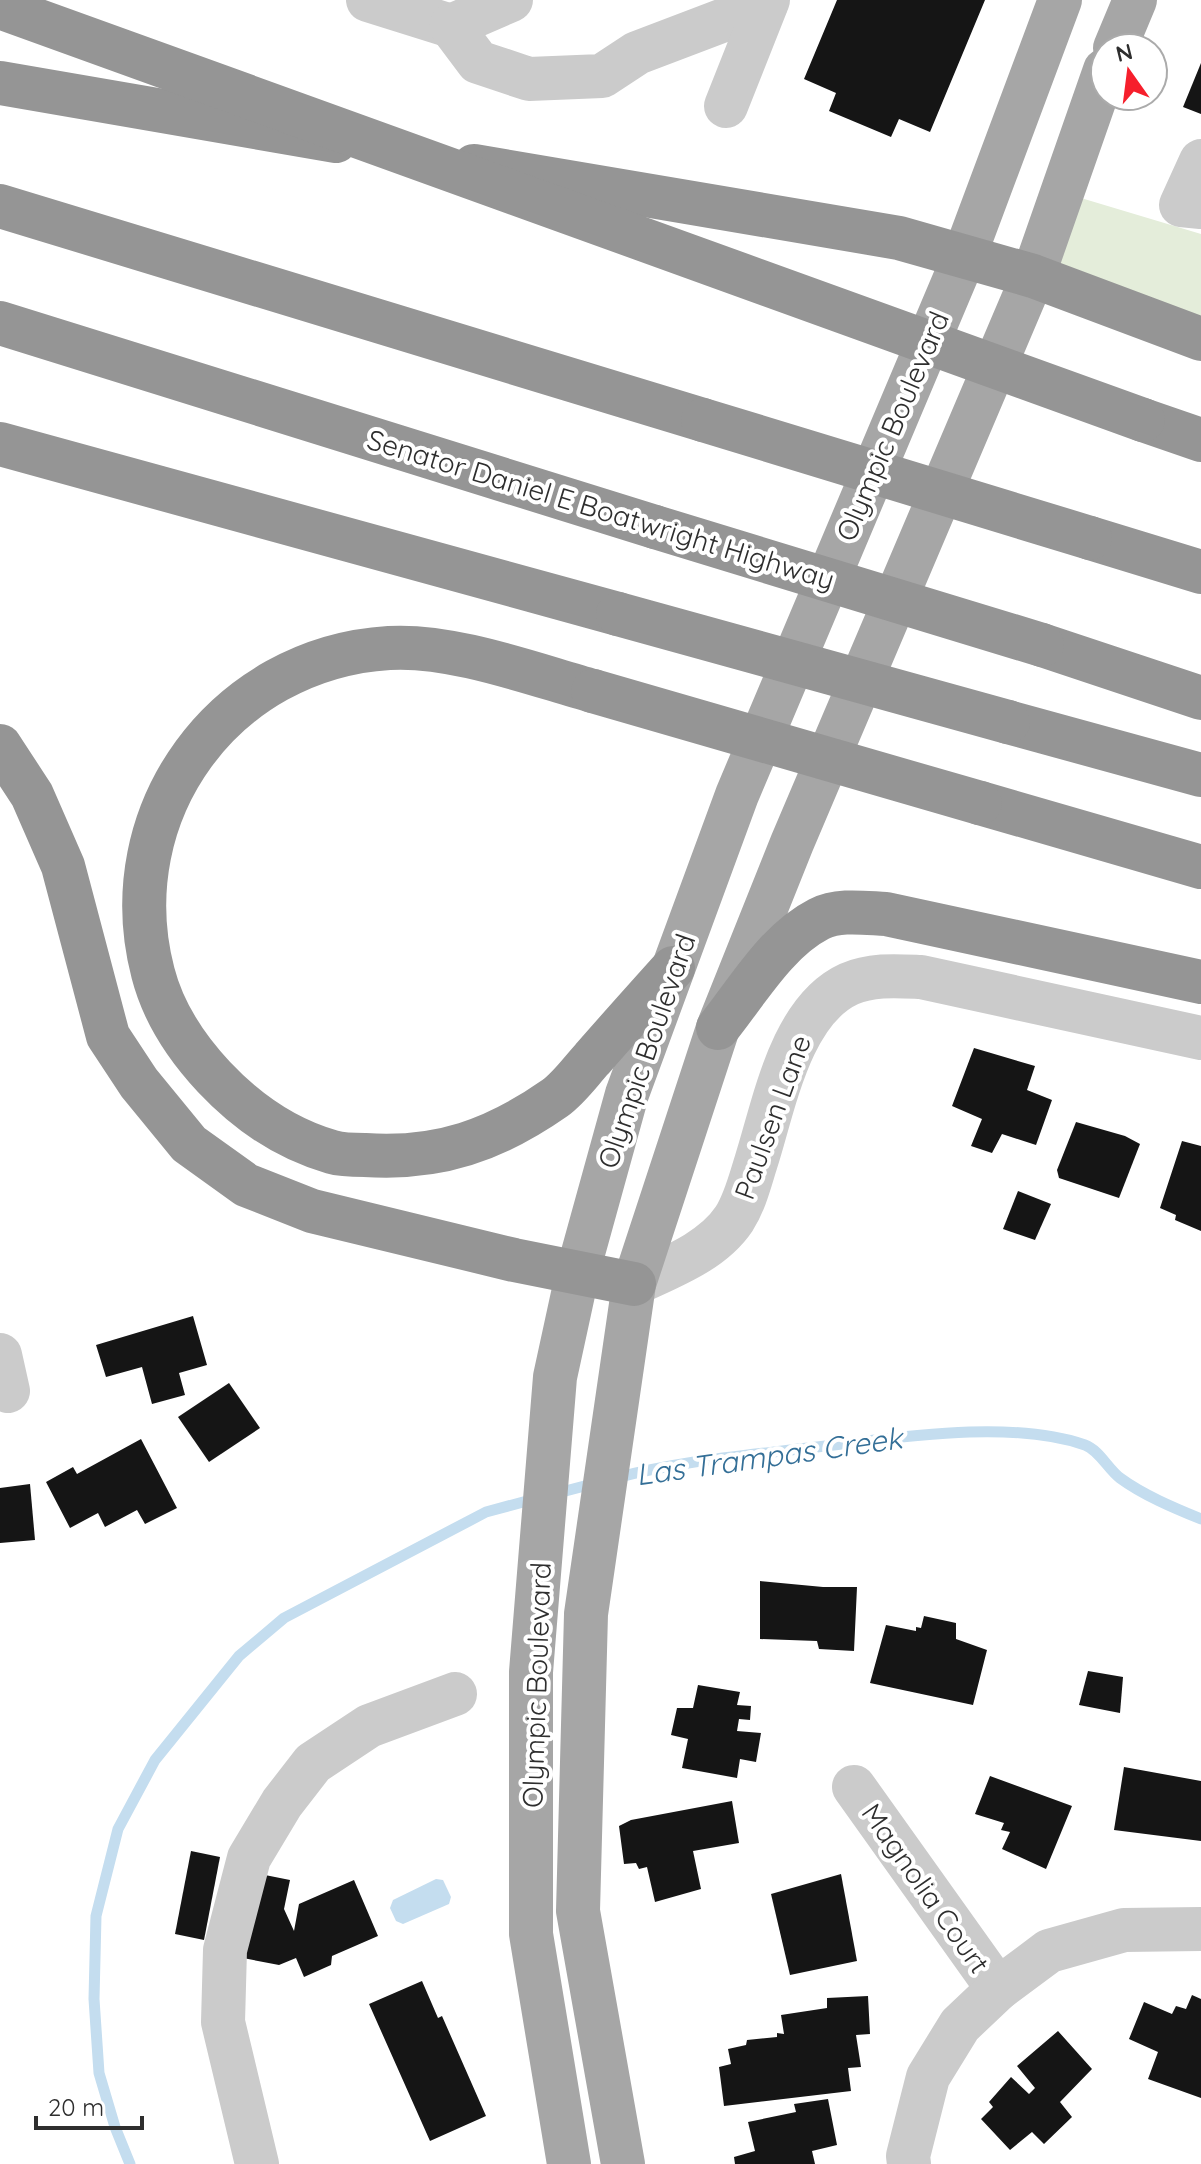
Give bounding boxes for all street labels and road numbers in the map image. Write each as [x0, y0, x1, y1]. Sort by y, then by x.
street label: Olympic Boulevard [828, 306, 956, 546]
street label: Senator Daniel E Boatwright Highway [363, 421, 839, 597]
street label: Olympic Boulevard [589, 929, 703, 1173]
street label: Paulsen Lane [726, 1030, 818, 1204]
street label: Olympic Boulevard [514, 1562, 558, 1808]
street label: Magnolia Court [855, 1796, 997, 1980]

